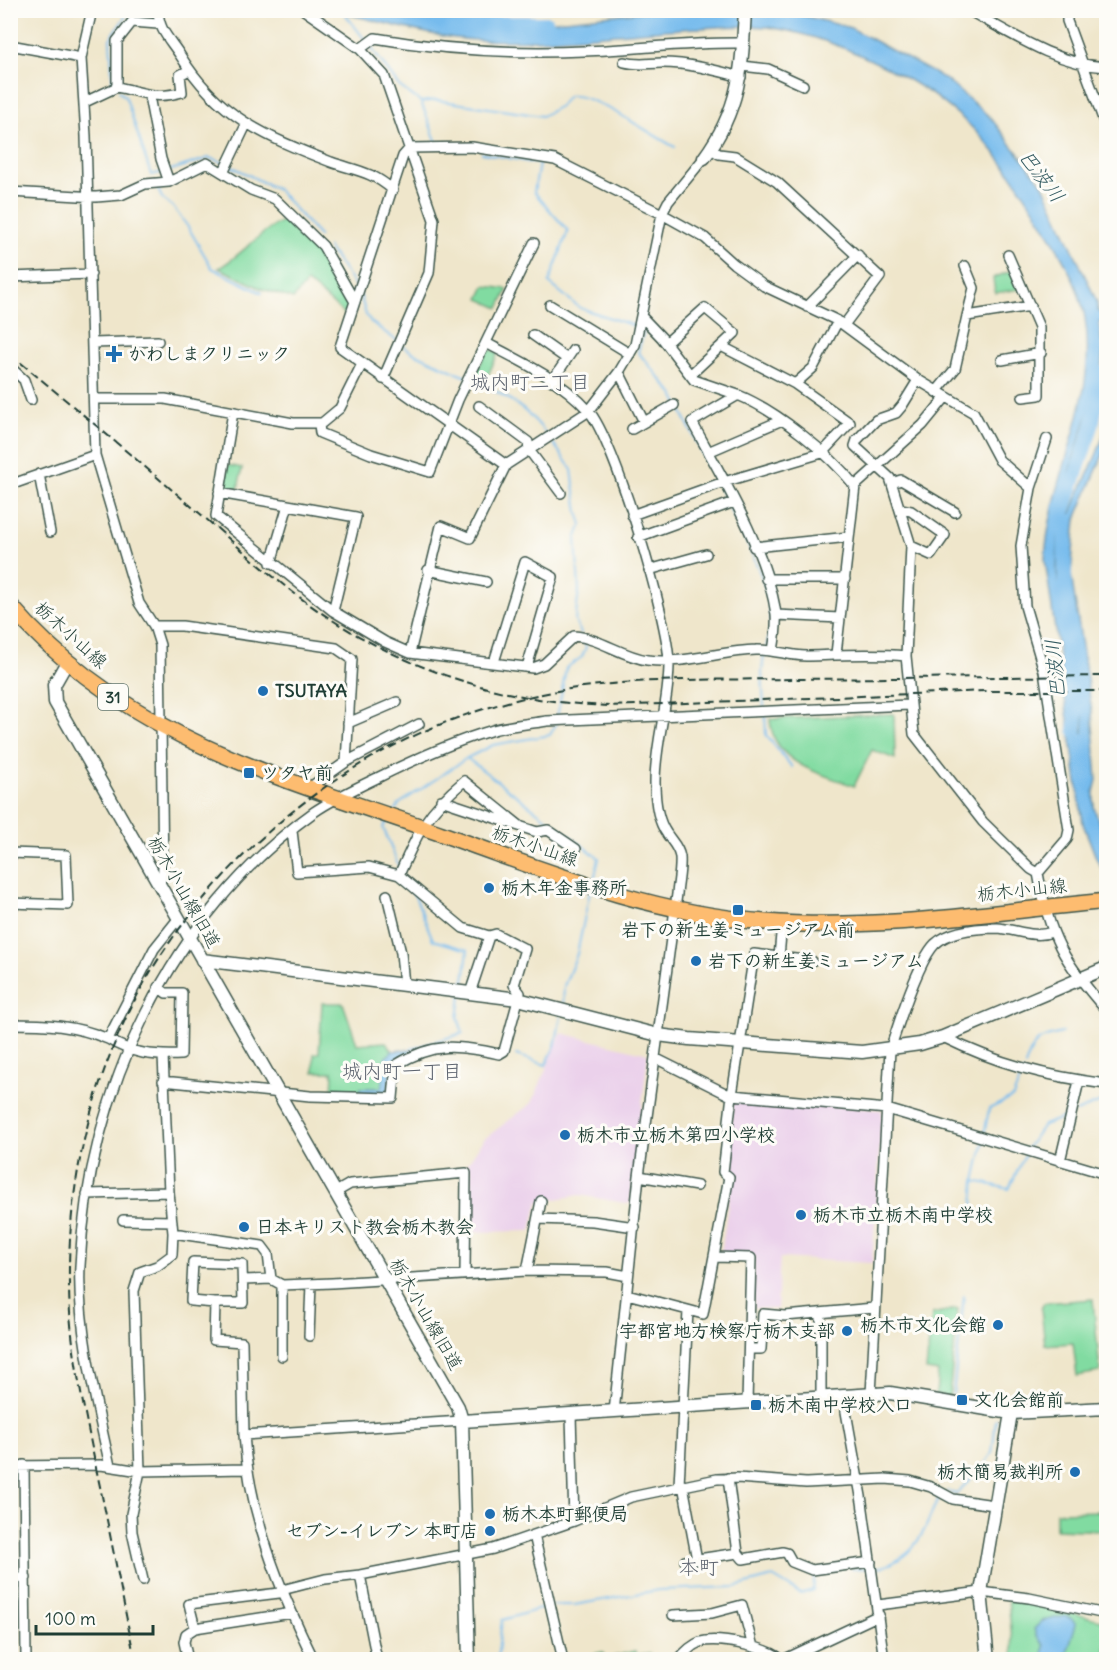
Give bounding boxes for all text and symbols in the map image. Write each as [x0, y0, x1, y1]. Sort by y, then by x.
water label: 巴波川 [1014, 144, 1070, 207]
place label: かわしまクリニック [128, 342, 290, 365]
marker: かわしまクリニック [105, 345, 123, 363]
district label: 城内町二丁目 [470, 369, 590, 394]
street label: 栃木小山線 [30, 596, 112, 673]
water label: 巴波川 [1039, 638, 1070, 700]
place label: TSUTAYA [275, 679, 347, 702]
road number: 31 [98, 684, 128, 710]
marker: TSUTAYA [256, 684, 270, 698]
place label: ツタヤ前 [261, 761, 333, 784]
marker: ツタヤ前 [242, 766, 256, 780]
street label: 栃木小山線 [489, 820, 581, 871]
street label: 栃木小山線旧道 [143, 831, 226, 952]
street label: 栃木小山線 [976, 873, 1068, 906]
place label: 栃木年金事務所 [501, 876, 627, 899]
marker: 栃木年金事務所 [482, 881, 496, 895]
marker: 岩下の新生姜ミュージアム前 [731, 903, 745, 917]
place label: 岩下の新生姜ミュージアム前 [621, 918, 855, 941]
place label: 岩下の新生姜ミュージアム [708, 949, 924, 972]
marker: 岩下の新生姜ミュージアム [689, 954, 703, 968]
district label: 城内町一丁目 [342, 1058, 462, 1083]
place label: 栃木市立栃木第四小学校 [577, 1123, 775, 1146]
marker: 栃木市立栃木第四小学校 [558, 1128, 572, 1142]
place label: 栃木市立栃木南中学校 [813, 1203, 993, 1226]
marker: 栃木市立栃木南中学校 [794, 1208, 808, 1222]
place label: 日本キリスト教会栃木教会 [256, 1215, 473, 1238]
marker: 日本キリスト教会栃木教会 [237, 1220, 251, 1234]
street label: 栃木小山線旧道 [385, 1253, 468, 1374]
place label: 栃木市文化会館 [860, 1313, 986, 1336]
marker: 栃木市文化会館 [991, 1318, 1005, 1332]
place label: 宇都宮地方検察庁栃木支部 [619, 1319, 835, 1342]
marker: 宇都宮地方検察庁栃木支部 [840, 1324, 854, 1338]
place label: 文化会館前 [974, 1388, 1064, 1411]
place label: 栃木南中学校入口 [768, 1393, 912, 1416]
marker: 文化会館前 [955, 1393, 969, 1407]
marker: 栃木南中学校入口 [749, 1398, 763, 1412]
place label: 栃木簡易裁判所 [937, 1460, 1063, 1483]
marker: 栃木簡易裁判所 [1068, 1465, 1082, 1479]
place label: 栃木本町郵便局 [502, 1502, 628, 1525]
marker: 栃木本町郵便局 [483, 1507, 497, 1521]
place label: セブン-イレブン 本町店 [286, 1519, 478, 1542]
marker: セブン-イレブン 本町店 [483, 1524, 497, 1538]
district label: 本町 [679, 1554, 719, 1579]
scale bar [36, 1598, 153, 1636]
text: 100 m [45, 1607, 96, 1630]

